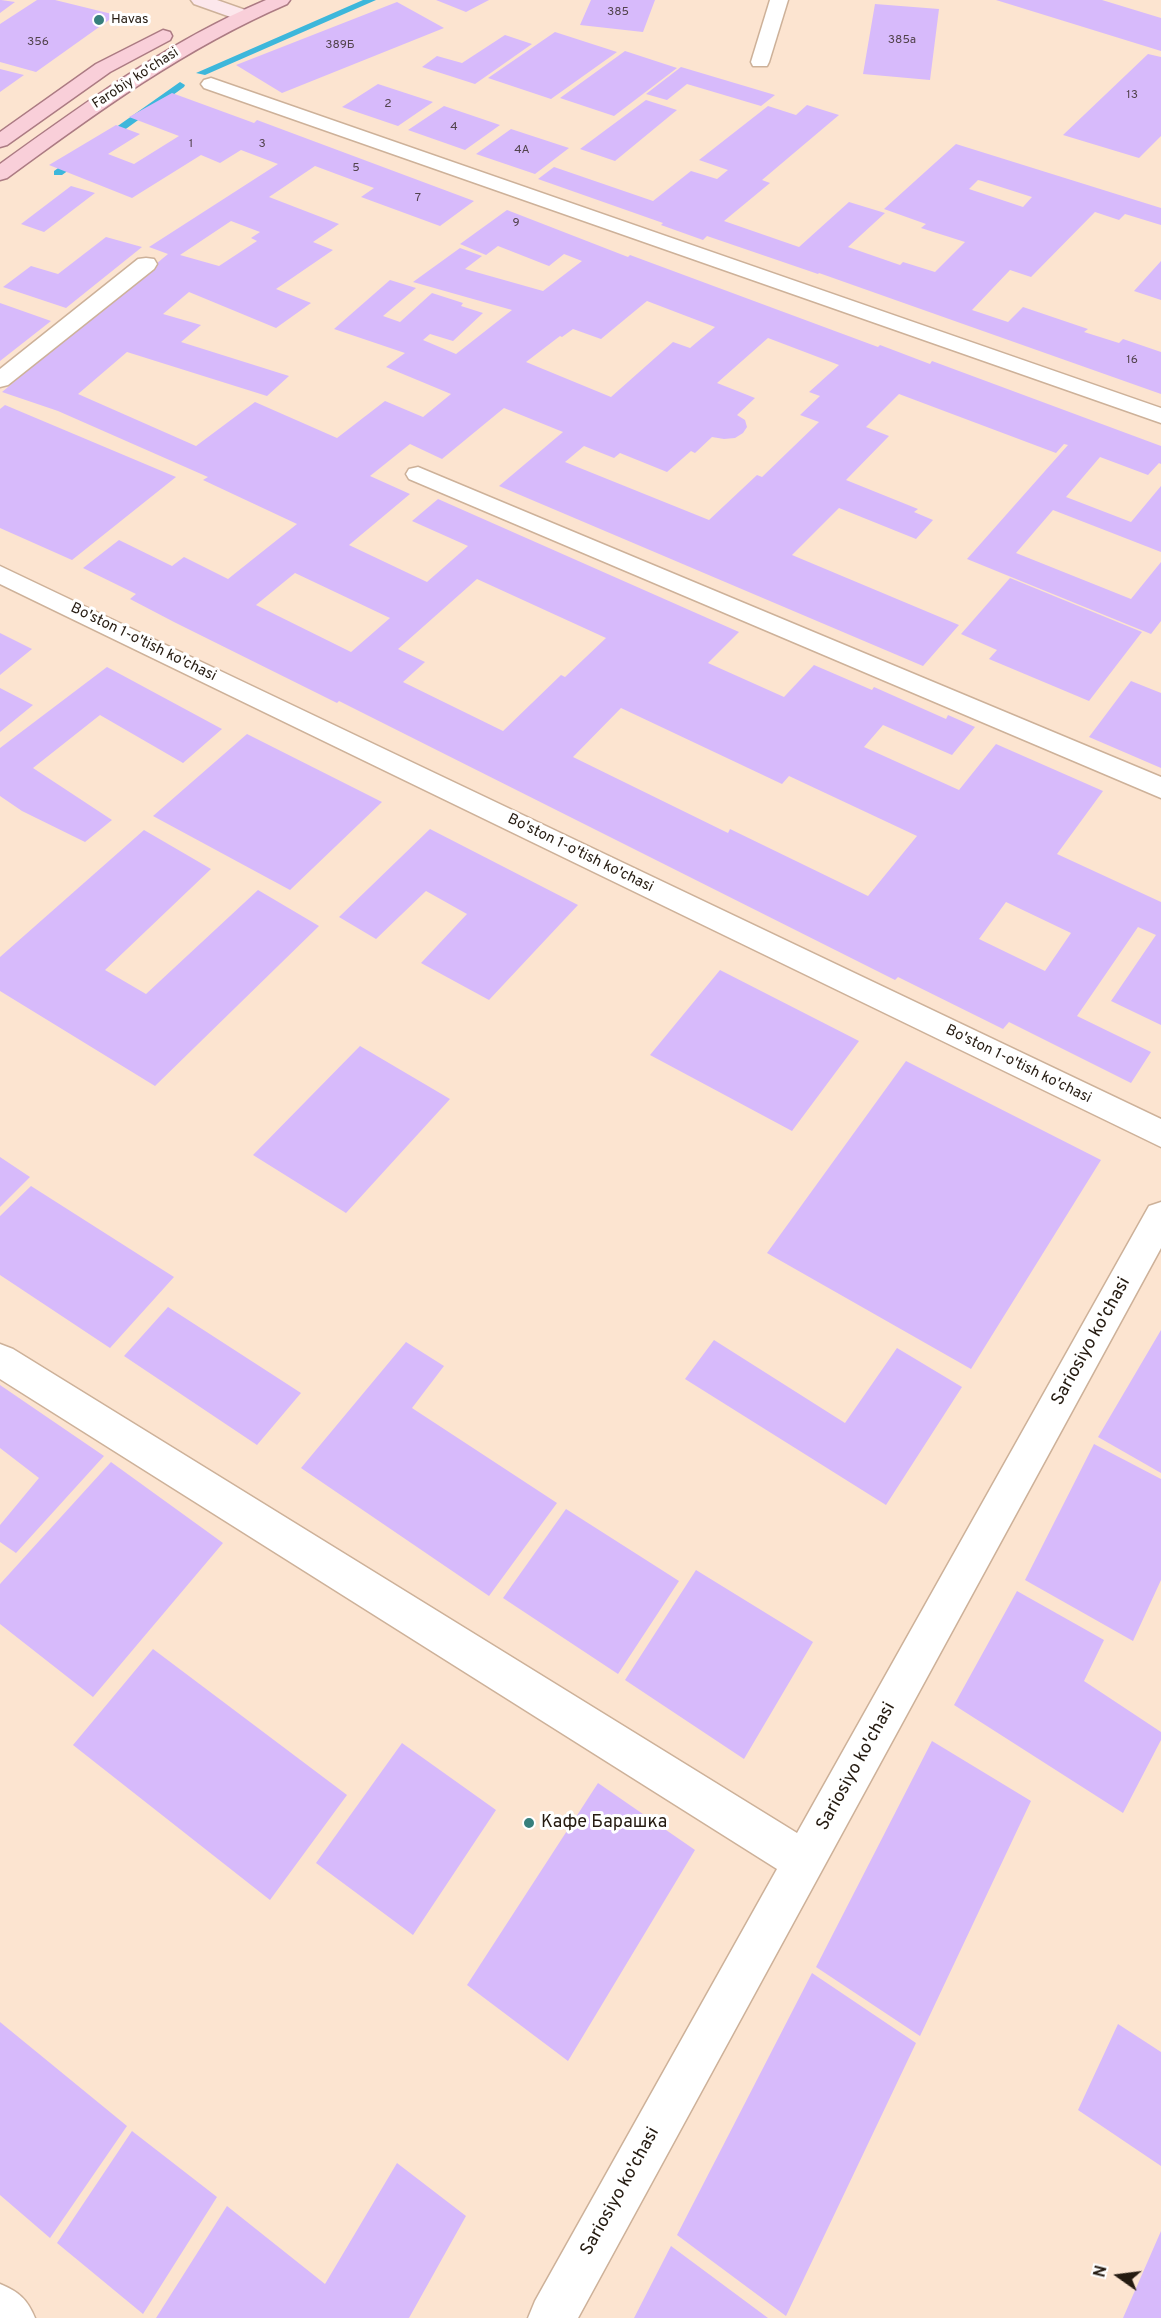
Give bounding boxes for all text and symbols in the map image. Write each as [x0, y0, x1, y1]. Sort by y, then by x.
house number: 385 [607, 6, 629, 20]
place label: Havas [111, 12, 149, 28]
marker: Havas [92, 13, 106, 27]
house number: 385а [888, 34, 916, 48]
house number: 356 [27, 36, 49, 50]
house number: 389Б [325, 39, 355, 53]
street label: Farobiy ko'chasi [90, 45, 182, 113]
house number: 13 [1126, 89, 1138, 103]
house number: 2 [384, 98, 392, 112]
house number: 4 [450, 121, 458, 135]
house number: 1 [189, 138, 193, 152]
house number: 3 [258, 138, 266, 152]
house number: 4A [514, 144, 530, 158]
house number: 5 [352, 162, 360, 176]
house number: 7 [415, 192, 421, 206]
house number: 9 [512, 217, 520, 231]
house number: 16 [1126, 354, 1138, 368]
street label: Bo'ston 1-o'tish ko'chasi [67, 600, 219, 686]
street label: Bo'ston 1-o'tish ko'chasi [504, 811, 656, 897]
street label: Bo'ston 1-o'tish ko'chasi [942, 1022, 1094, 1108]
street label: Sariosiyo ko'chasi [1048, 1274, 1136, 1410]
street label: Sariosiyo ko'chasi [813, 1699, 901, 1835]
place label: Кафе Барашка [541, 1812, 667, 1834]
marker: Кафе Барашка [522, 1816, 536, 1830]
street label: Sariosiyo ko'chasi [577, 2124, 665, 2260]
north arrow [1089, 2246, 1149, 2306]
text: N [1090, 2264, 1113, 2280]

